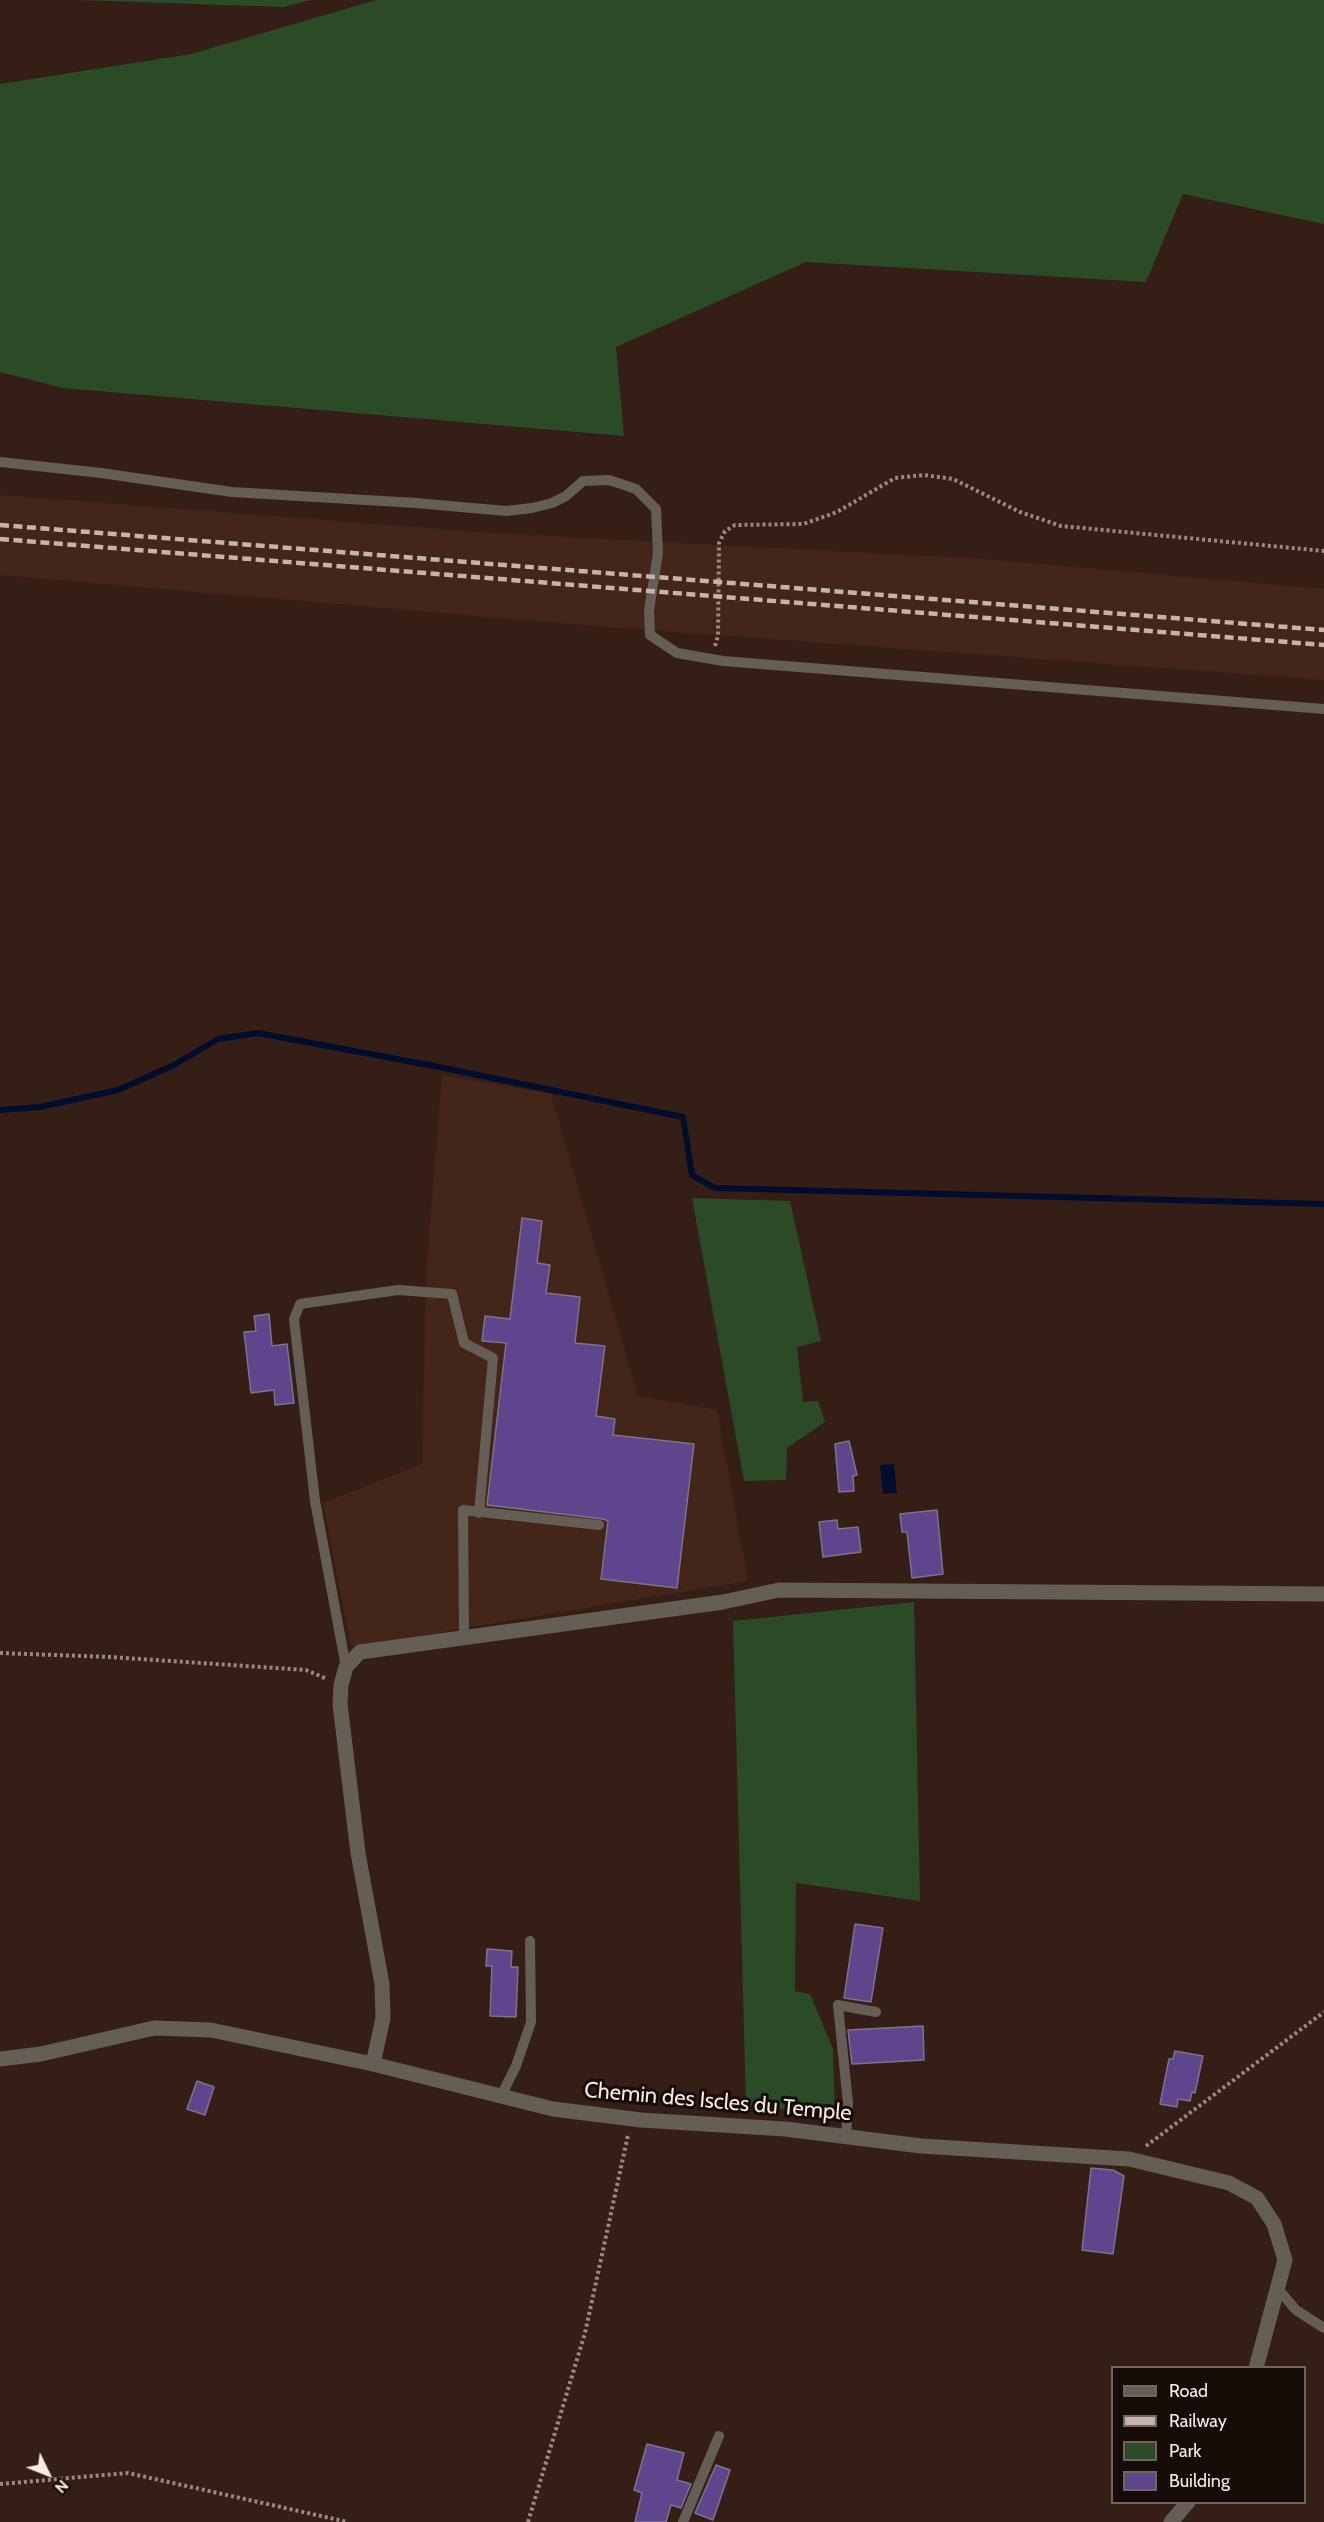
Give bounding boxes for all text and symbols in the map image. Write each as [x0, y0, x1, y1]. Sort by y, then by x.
street label: Chemin des Iscles du Temple [583, 2077, 853, 2127]
legend [1111, 2366, 1306, 2504]
text: Road [1169, 2380, 1208, 2402]
text: Railway [1169, 2410, 1227, 2432]
text: Park [1169, 2440, 1201, 2462]
north arrow [18, 2444, 78, 2504]
text: Building [1169, 2470, 1230, 2492]
text: N [51, 2476, 72, 2497]

